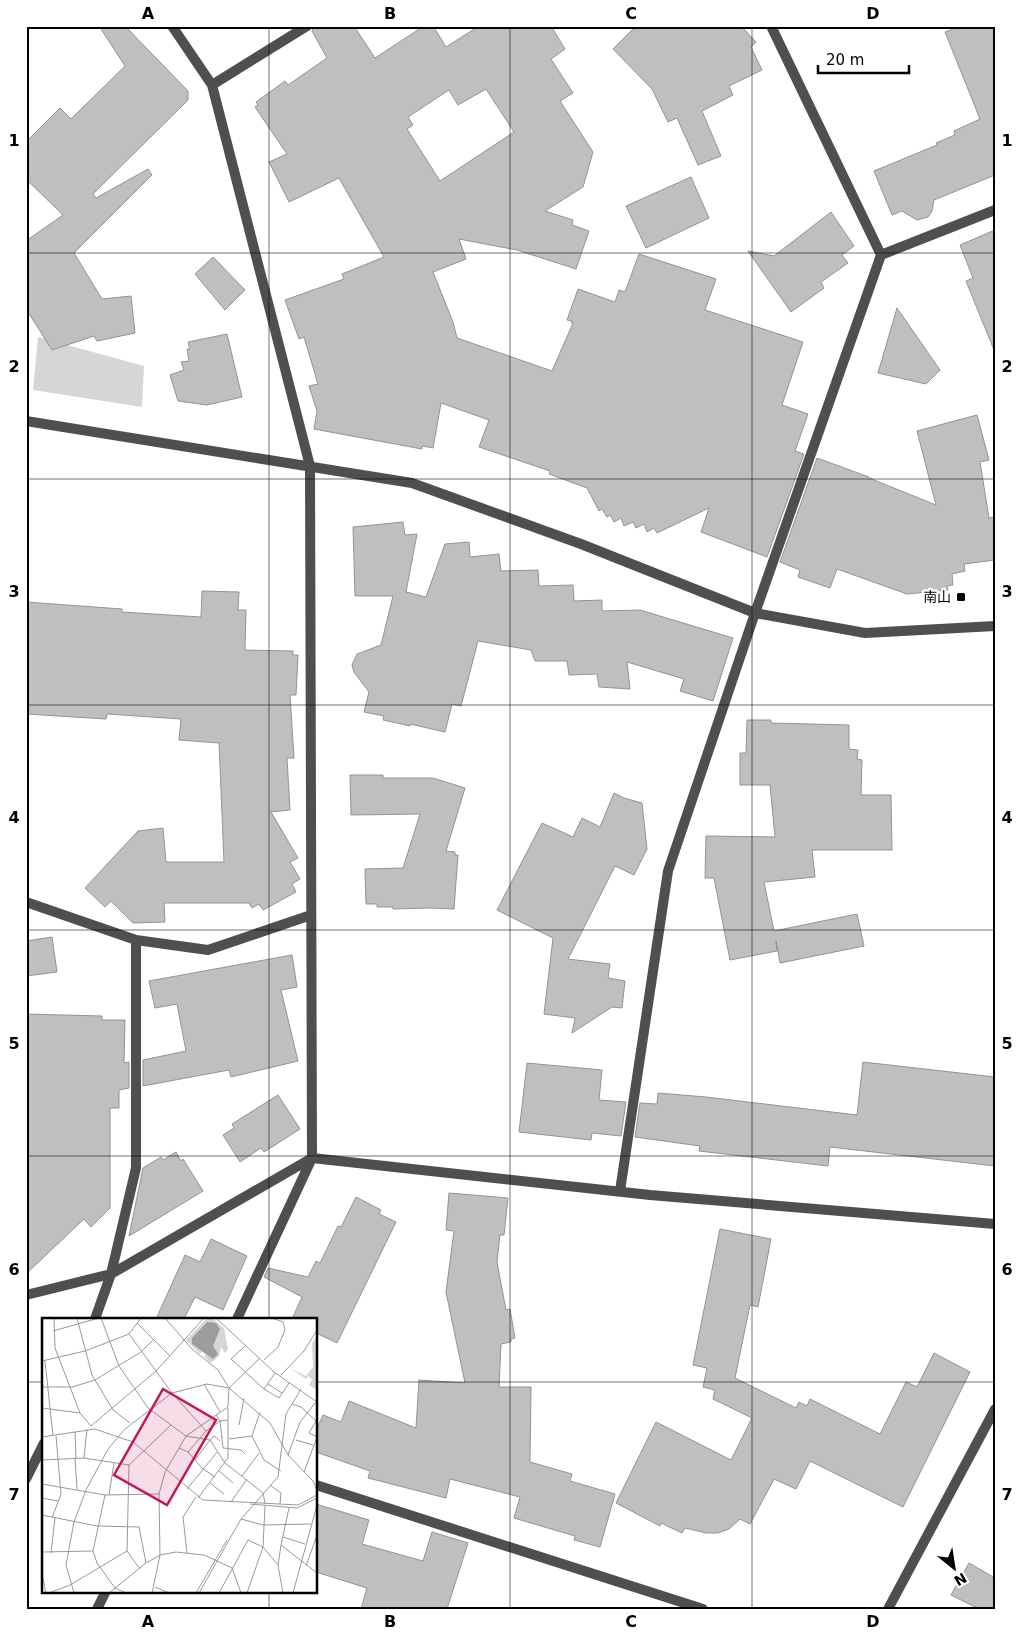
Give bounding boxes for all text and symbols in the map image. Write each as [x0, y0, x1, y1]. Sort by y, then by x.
text: A [142, 4, 155, 23]
text: B [384, 4, 396, 23]
text: C [625, 4, 637, 23]
text: D [866, 4, 880, 23]
scale bar [818, 42, 910, 74]
text: 20 m [826, 51, 864, 69]
text: 1 [8, 131, 20, 150]
text: 1 [1001, 131, 1013, 150]
text: 2 [8, 357, 20, 376]
text: 2 [1001, 357, 1013, 376]
text: 3 [8, 582, 20, 601]
text: 3 [1001, 582, 1013, 601]
place label: 南山 [923, 589, 951, 605]
marker: 南山 [955, 591, 967, 603]
text: 4 [8, 808, 20, 827]
text: 4 [1001, 808, 1013, 827]
text: 5 [8, 1034, 20, 1053]
text: 5 [1001, 1034, 1013, 1053]
text: 6 [8, 1260, 20, 1279]
text: 6 [1001, 1260, 1013, 1279]
inset map [42, 1318, 318, 1592]
text: 7 [8, 1485, 20, 1504]
text: 7 [1001, 1485, 1013, 1504]
north arrow [928, 1542, 978, 1592]
text: N [951, 1569, 970, 1589]
text: A [142, 1612, 155, 1631]
text: B [384, 1612, 396, 1631]
text: C [625, 1612, 637, 1631]
text: D [866, 1612, 880, 1631]

